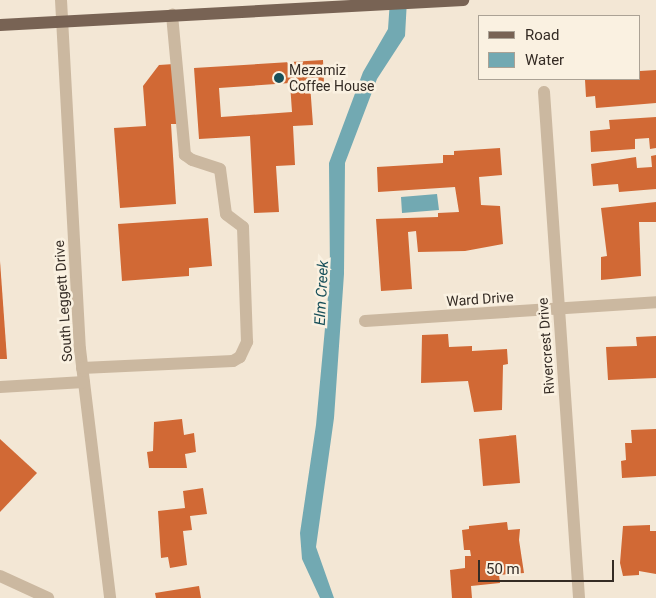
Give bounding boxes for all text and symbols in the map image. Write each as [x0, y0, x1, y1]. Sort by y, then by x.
legend [478, 15, 641, 80]
text: Road [525, 26, 559, 44]
text: Water [525, 51, 564, 69]
place label: Mezamiz Coffee House [289, 62, 374, 94]
marker: Mezamiz Coffee House [273, 72, 285, 84]
street label: South Leggett Drive [50, 240, 76, 362]
water label: Elm Creek [311, 260, 333, 326]
street label: Ward Drive [446, 288, 514, 310]
street label: Rivercrest Drive [534, 297, 558, 395]
scale bar [481, 550, 617, 582]
text: 50 m [486, 560, 520, 578]

